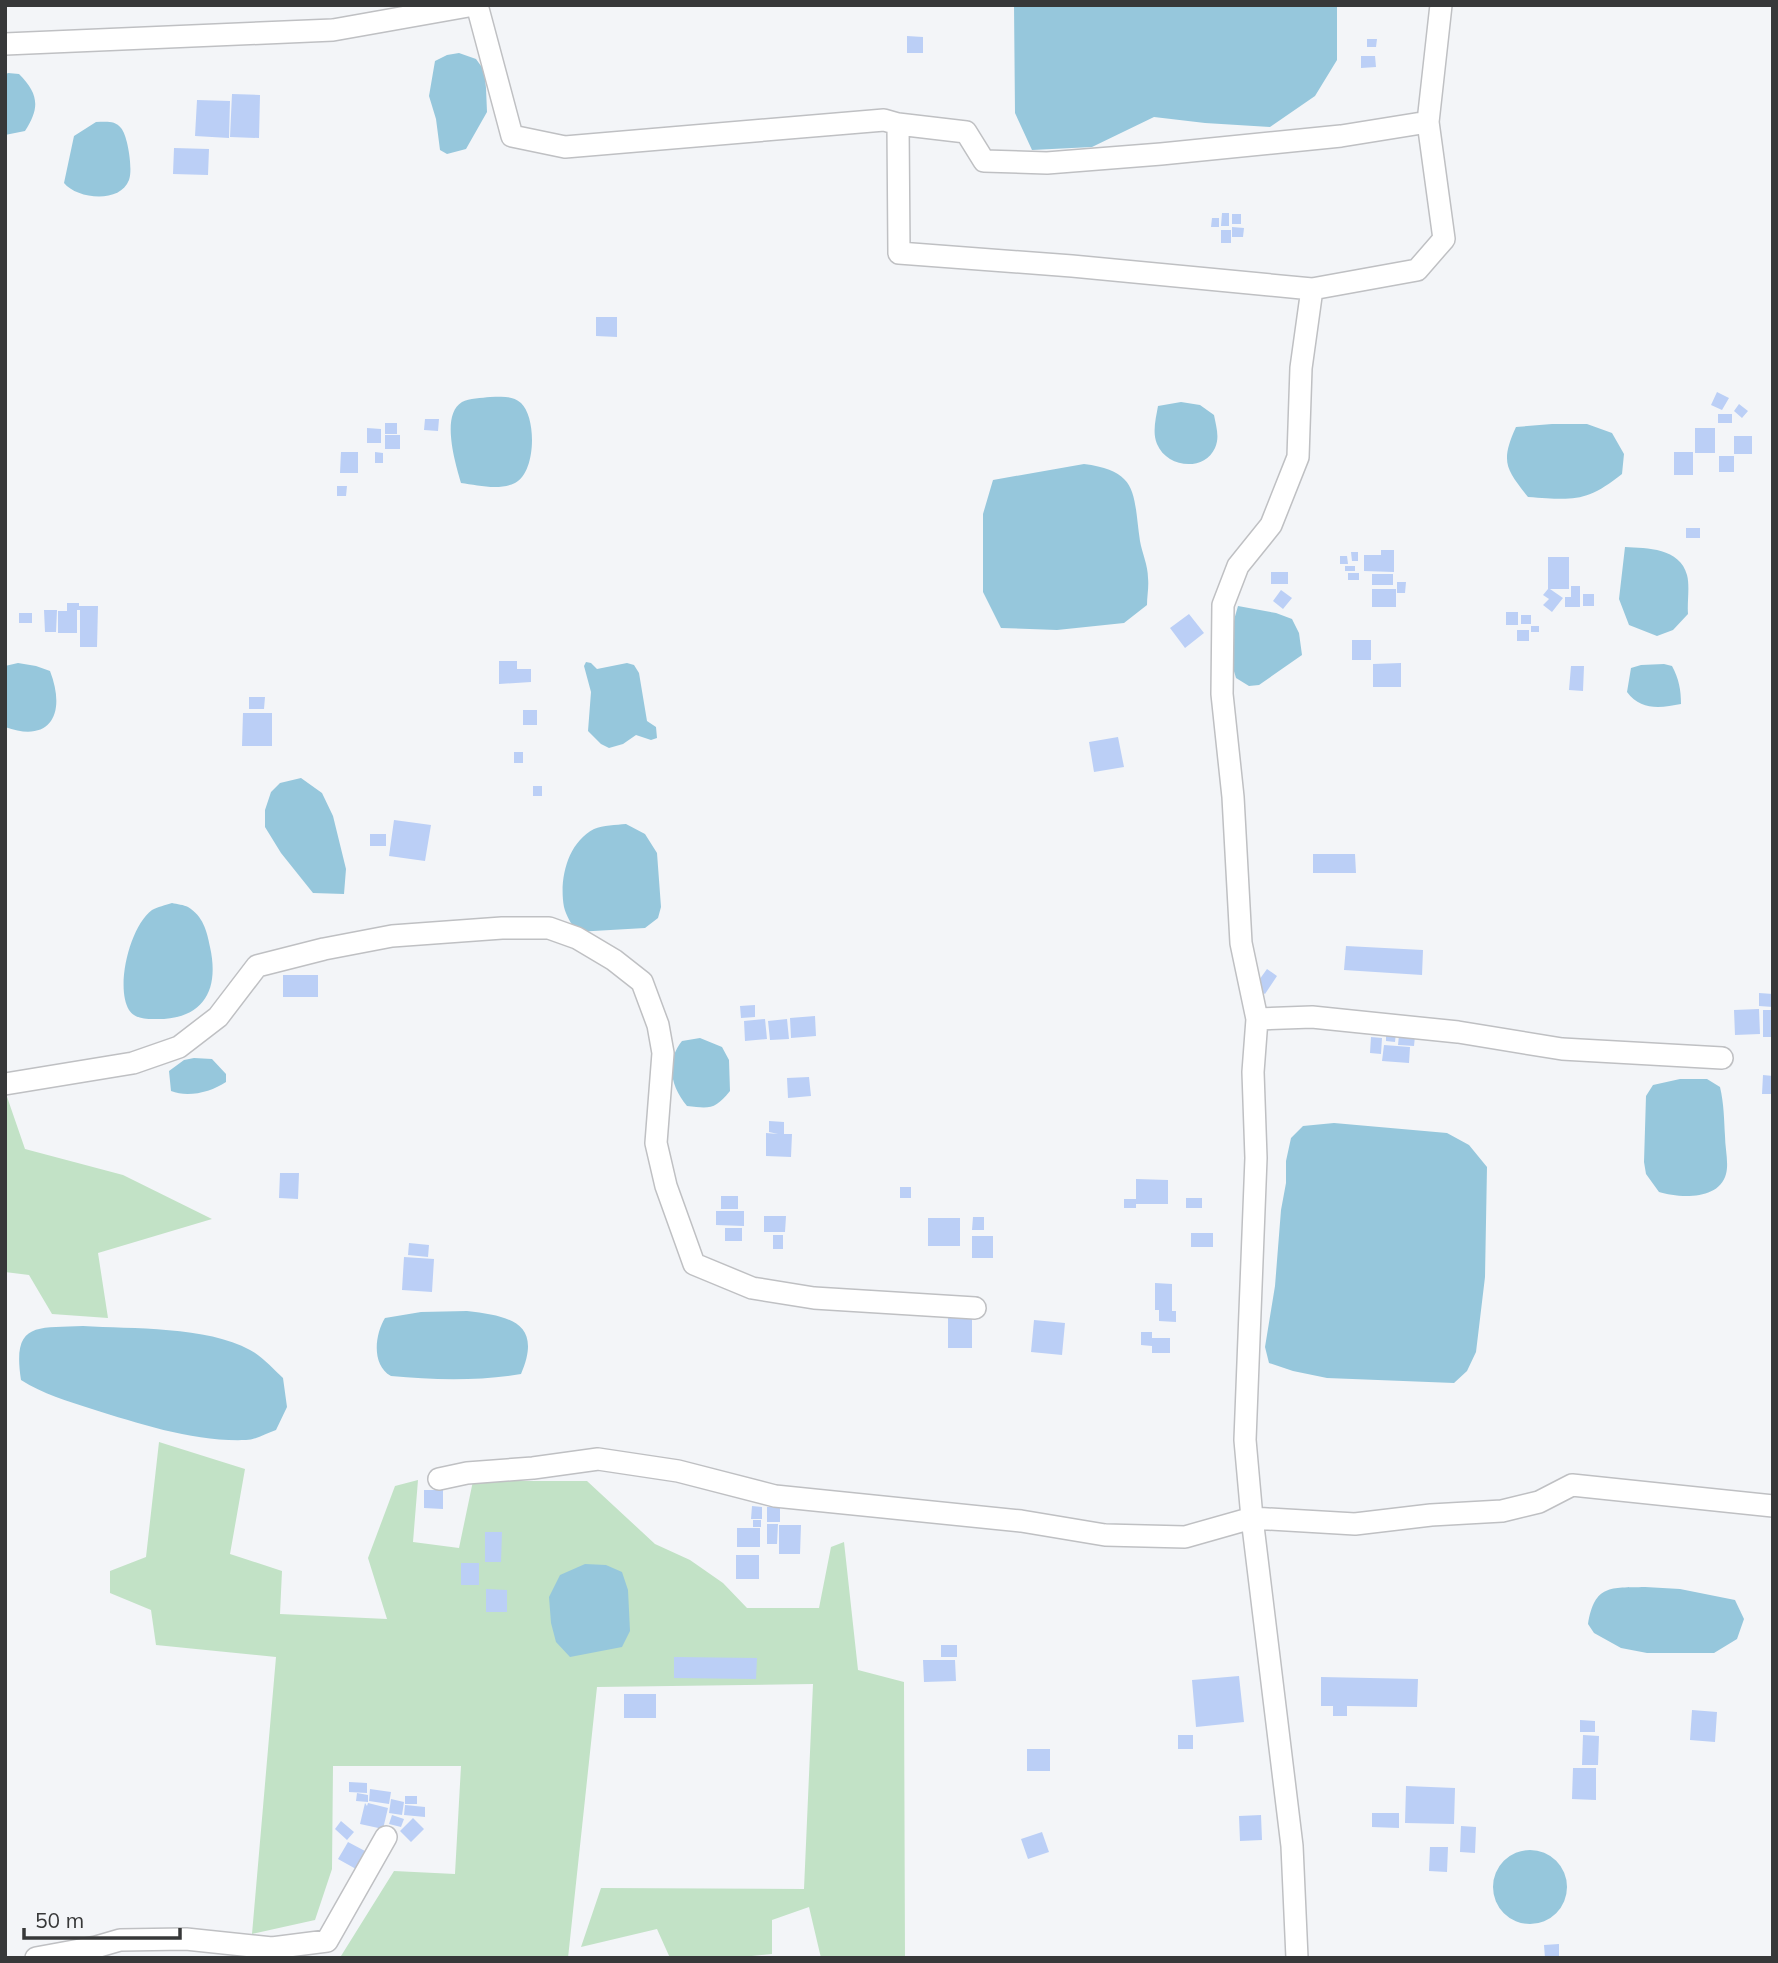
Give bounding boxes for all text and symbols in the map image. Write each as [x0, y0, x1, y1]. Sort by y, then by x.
scale bar [24, 1896, 180, 1940]
text: 50 m [35, 1907, 84, 1933]

